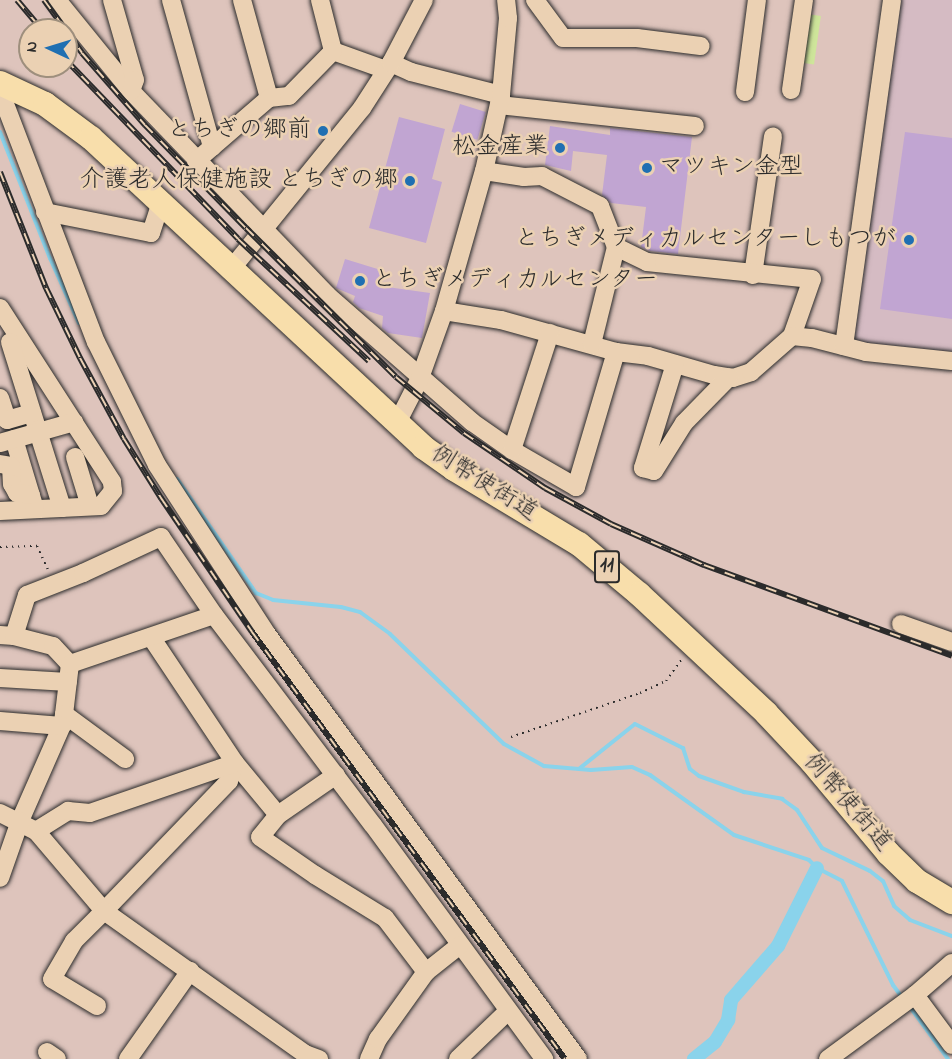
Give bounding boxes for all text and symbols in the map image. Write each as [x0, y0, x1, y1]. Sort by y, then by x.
north arrow [18, 18, 78, 78]
text: N [20, 41, 44, 53]
place label: とちぎの郷前 [167, 117, 311, 145]
marker: とちぎの郷前 [316, 124, 330, 138]
place label: 松金産業 [452, 134, 548, 162]
marker: 松金産業 [553, 141, 567, 155]
place label: マツキン金型 [659, 154, 803, 182]
marker: マツキン金型 [640, 161, 654, 175]
place label: 介護老人保健施設 とちぎの郷 [80, 167, 398, 195]
marker: 介護老人保健施設 とちぎの郷 [403, 174, 417, 188]
place label: とちぎメディカルセンターしもつが [512, 226, 896, 254]
marker: とちぎメディカルセンターしもつが [900, 231, 918, 249]
place label: とちぎメディカルセンター [372, 267, 660, 295]
marker: とちぎメディカルセンター [353, 274, 367, 288]
street label: 例幣使街道 [425, 440, 543, 528]
road number: 11 [594, 548, 620, 586]
street label: 例幣使街道 [797, 748, 897, 858]

